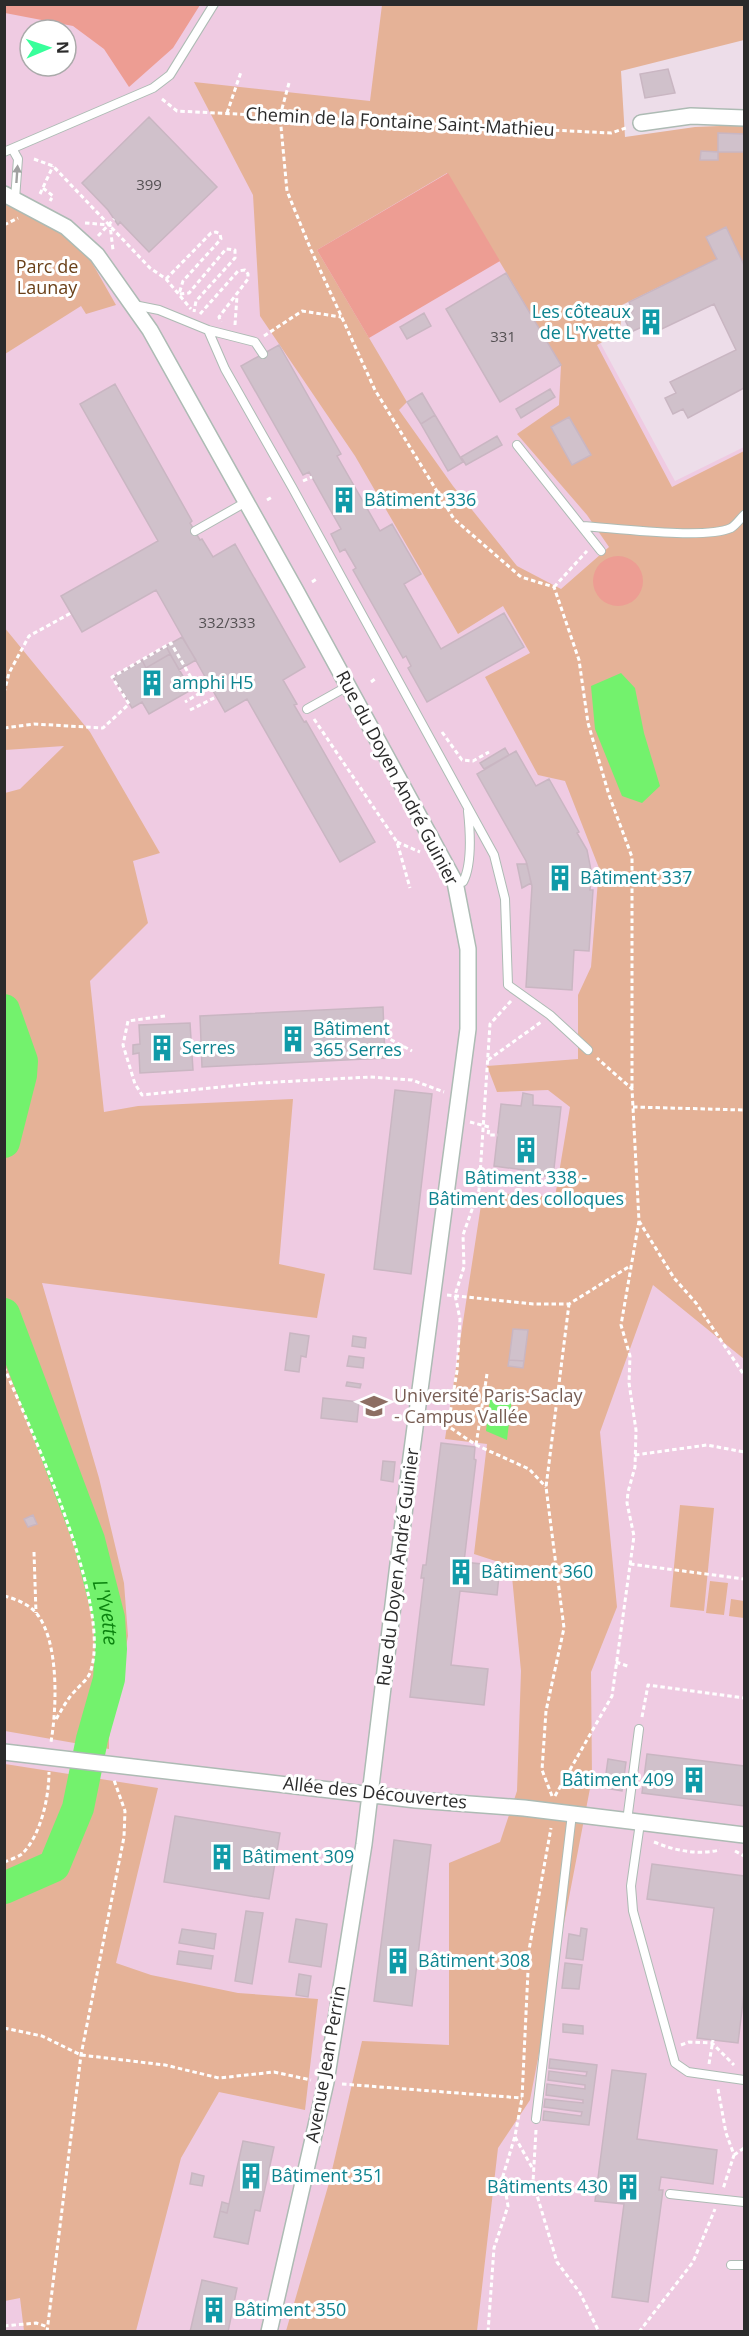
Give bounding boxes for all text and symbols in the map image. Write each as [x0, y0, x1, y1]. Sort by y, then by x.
north arrow [18, 18, 78, 78]
text: N [52, 41, 74, 54]
street label: Chemin de la Fontaine Saint-Mathieu [245, 101, 555, 141]
one-way arrow [12, 164, 21, 183]
house number: 399 [136, 174, 162, 194]
park label: Parc de Launay [16, 254, 78, 299]
place label: Les côteaux de L'Yvette [532, 299, 632, 344]
building icon: Les côteaux de L'Yvette [636, 307, 666, 337]
house number: 331 [490, 326, 516, 346]
building icon: Bâtiment 336 [329, 485, 359, 515]
place label: Bâtiment 336 [364, 487, 476, 511]
house number: 332/333 [199, 612, 255, 632]
street label: Rue du Doyen André Guinier [331, 666, 465, 890]
building icon: amphi H5 [137, 668, 167, 698]
place label: amphi H5 [172, 670, 254, 694]
building icon: Bâtiment 337 [545, 863, 575, 893]
place label: Bâtiment 337 [580, 865, 692, 889]
place label: Bâtiment 365 Serres [313, 1016, 402, 1061]
building icon: Bâtiment 365 Serres [278, 1024, 308, 1054]
building icon: Serres [147, 1033, 177, 1063]
place label: Serres [182, 1035, 235, 1059]
building icon: Bâtiment 338 - Bâtiment des colloques [511, 1135, 541, 1165]
place label: Bâtiment 338 - Bâtiment des colloques [428, 1165, 624, 1210]
place label: Université Paris-Saclay - Campus Vallée [394, 1383, 584, 1428]
school or university icon: Université Paris-Saclay - Campus Vallée [359, 1391, 389, 1421]
street label: Rue du Doyen André Guinier [370, 1446, 424, 1687]
building icon: Bâtiment 360 [446, 1557, 476, 1587]
place label: Bâtiment 360 [481, 1559, 593, 1583]
water label: L'Yvette [87, 1577, 125, 1646]
building icon: Bâtiment 409 [679, 1765, 709, 1795]
place label: Bâtiment 409 [562, 1767, 674, 1791]
street label: Allée des Découvertes [282, 1770, 468, 1814]
building icon: Bâtiment 309 [207, 1842, 237, 1872]
place label: Bâtiment 309 [242, 1844, 354, 1868]
building icon: Bâtiment 308 [383, 1946, 413, 1976]
place label: Bâtiment 308 [418, 1948, 530, 1972]
street label: Avenue Jean Perrin [299, 1983, 351, 2144]
building icon: Bâtiment 351 [236, 2161, 266, 2191]
place label: Bâtiment 351 [271, 2163, 383, 2187]
building icon: Bâtiments 430 [613, 2172, 643, 2202]
place label: Bâtiments 430 [487, 2174, 608, 2198]
building icon: Bâtiment 350 [199, 2295, 229, 2325]
place label: Bâtiment 350 [234, 2297, 346, 2321]

